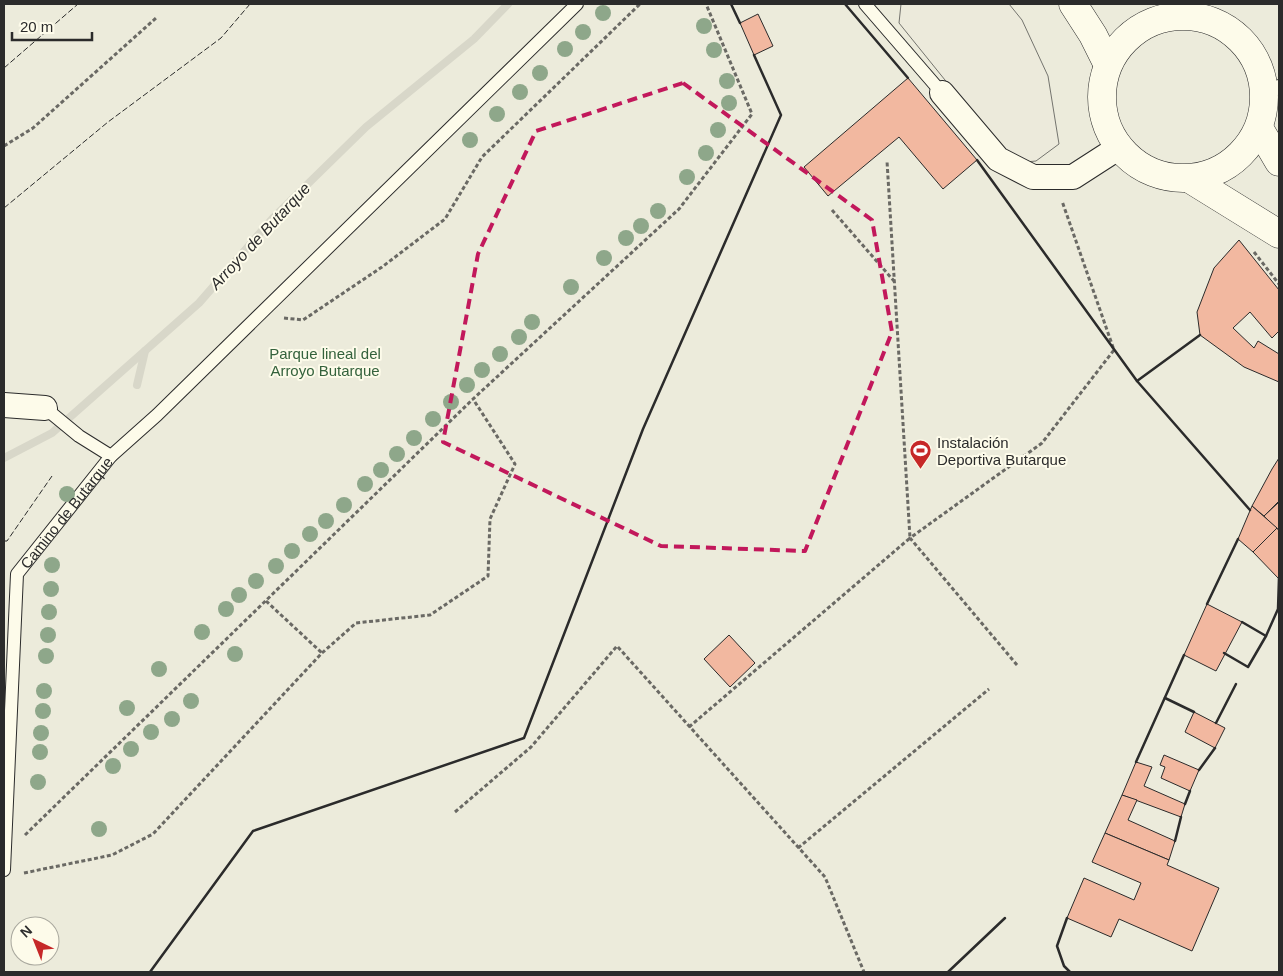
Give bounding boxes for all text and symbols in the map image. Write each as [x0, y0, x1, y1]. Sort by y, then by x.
scale bar [12, 10, 92, 42]
text: 20 m [20, 18, 53, 35]
water label: Arroyo de Butarque [206, 179, 314, 293]
park label: Parque lineal del Arroyo Butarque [269, 345, 381, 379]
place label: Instalación Deportiva Butarque [937, 434, 1066, 468]
sports icon: Instalación Deportiva Butarque [909, 439, 933, 470]
street label: Camino de Butarque [17, 453, 116, 572]
north arrow [10, 916, 60, 966]
text: N [17, 922, 35, 941]

